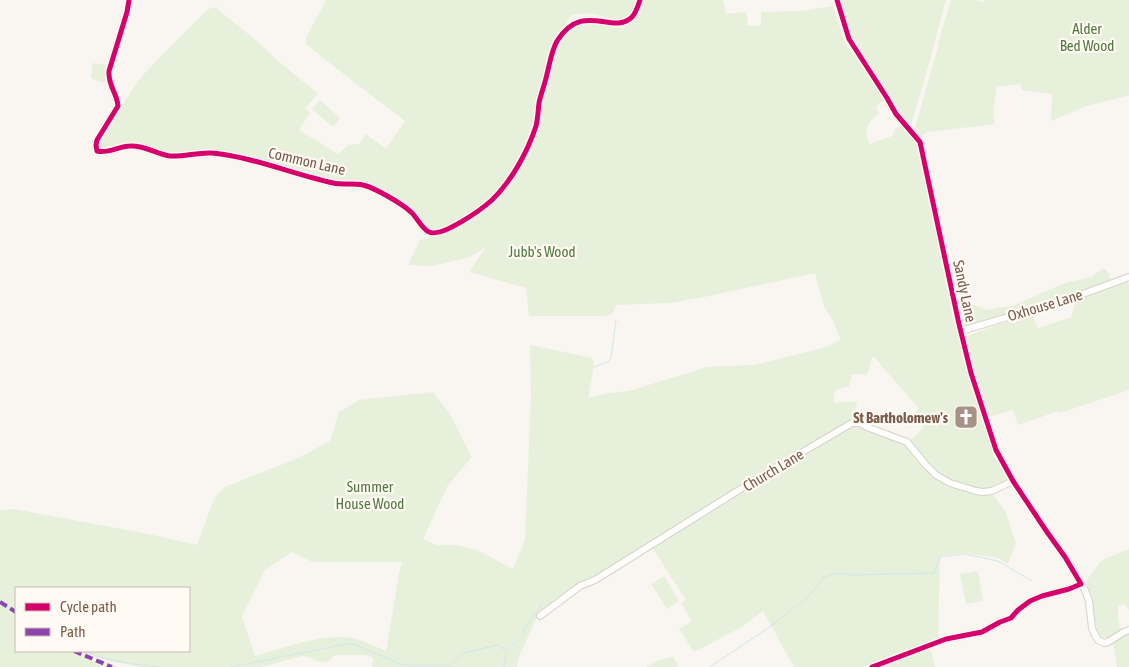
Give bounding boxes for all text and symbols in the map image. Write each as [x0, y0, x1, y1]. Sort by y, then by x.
park label: Alder Bed Wood [1060, 20, 1114, 54]
street label: Common Lane [267, 144, 347, 178]
park label: Jubb's Wood [508, 243, 576, 260]
street label: Sandy Lane [950, 259, 980, 324]
street label: Oxhouse Lane [1005, 285, 1085, 324]
church icon: St Bartholomew's [953, 404, 979, 430]
place label: St Bartholomew's [853, 409, 949, 426]
street label: Church Lane [740, 445, 806, 495]
park label: Summer House Wood [336, 478, 404, 512]
legend [15, 587, 190, 652]
text: Cycle path [60, 598, 117, 615]
text: Path [60, 623, 86, 640]

